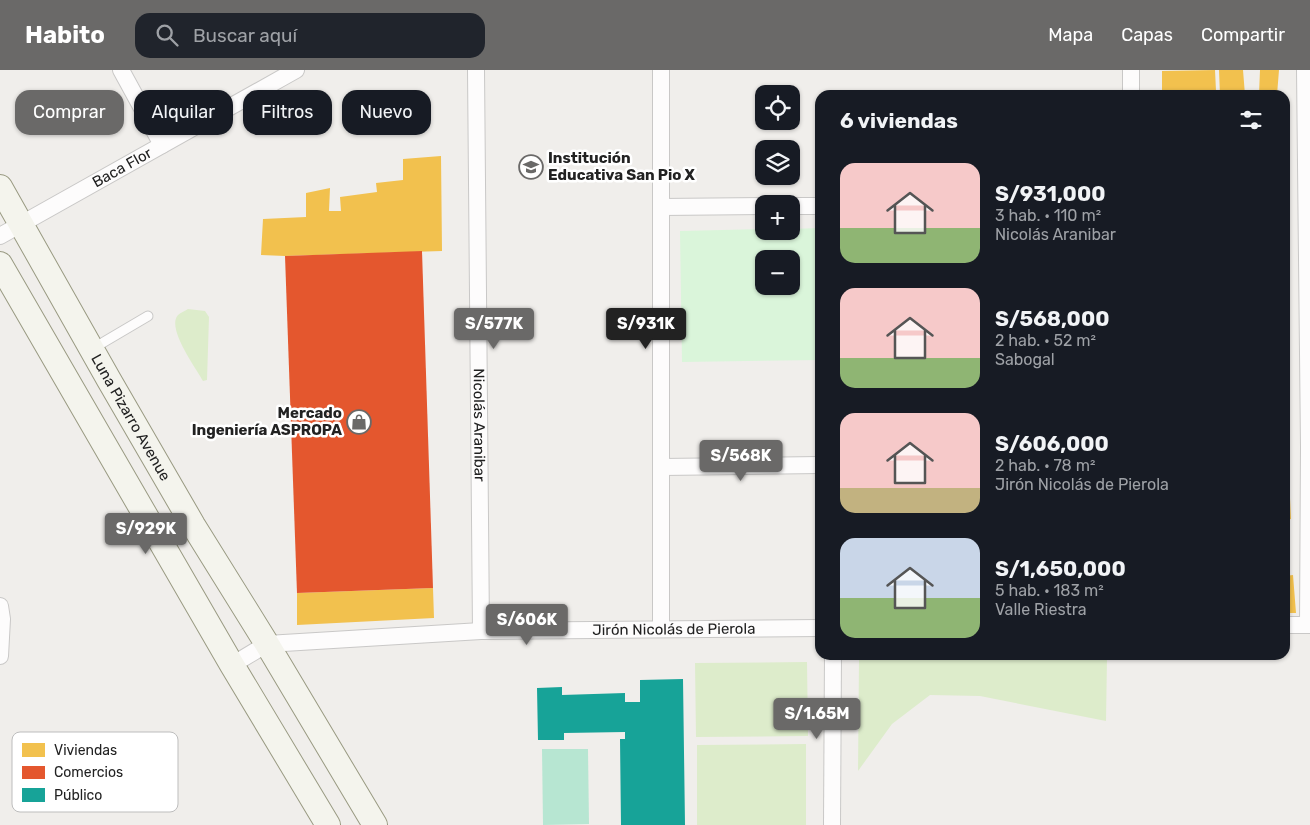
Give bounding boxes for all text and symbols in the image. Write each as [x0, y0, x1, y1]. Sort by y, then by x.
search box [135, 13, 485, 58]
text: Habito [25, 21, 105, 49]
icon: search [153, 21, 181, 49]
text: Buscar aquí [193, 24, 297, 47]
text: Mapa [1048, 24, 1093, 46]
text: Capas [1121, 24, 1173, 46]
text: Compartir [1201, 24, 1285, 46]
map controls [755, 85, 800, 295]
button: locate [755, 85, 800, 130]
chip: Comprar [15, 90, 124, 135]
chip: Alquilar [134, 90, 233, 135]
chip: Filtros [243, 90, 332, 135]
chip: Nuevo [342, 90, 431, 135]
icon: filters [1237, 106, 1265, 134]
text: 6 viviendas [840, 108, 958, 133]
button: layers [755, 140, 800, 185]
street label: Baca Flor [89, 144, 155, 191]
place label: Institución Educativa San Pio X [548, 149, 696, 184]
school or university icon: Institución Educativa San Pio X [518, 154, 544, 180]
text: S/931,000 [995, 181, 1105, 206]
icon: home [880, 183, 940, 243]
button: + [755, 195, 800, 240]
text: 3 hab. · 110 m² [995, 206, 1101, 225]
text: Nicolás Aranibar [995, 225, 1116, 244]
button: − [755, 250, 800, 295]
text: S/568,000 [995, 306, 1109, 331]
pin: S/577K [453, 308, 535, 350]
pin: S/931K [605, 308, 687, 350]
icon: home [880, 308, 940, 368]
text: S/577K [465, 314, 523, 333]
text: S/931K [617, 314, 675, 333]
text: 2 hab. · 52 m² [995, 331, 1096, 350]
text: Sabogal [995, 350, 1055, 369]
street label: Luna Pizarro Avenue [87, 351, 174, 484]
street label: Nicolás Aranibar [470, 368, 489, 482]
place label: Mercado Ingeniería ASPROPA [192, 404, 342, 439]
shop icon: Mercado Ingeniería ASPROPA [346, 409, 372, 435]
text: S/606,000 [995, 431, 1109, 456]
icon: home [880, 433, 940, 493]
pin: S/568K [700, 440, 782, 482]
text: S/568K [711, 446, 771, 465]
text: 2 hab. · 78 m² [995, 456, 1095, 475]
text: Jirón Nicolás de Pierola [995, 475, 1169, 494]
pin: S/929K [105, 512, 187, 555]
text: S/929K [116, 519, 176, 538]
text: S/1,650,000 [995, 556, 1126, 581]
icon: home [880, 558, 940, 618]
text: 5 hab. · 183 m² [995, 581, 1104, 600]
text: Valle Riestra [995, 600, 1087, 619]
pin: S/606K [486, 604, 568, 646]
text: S/606K [497, 610, 557, 629]
street label: Jirón Nicolás de Pierola [592, 620, 755, 639]
pin: S/1.65M [771, 698, 863, 740]
text: S/1.65M [784, 704, 850, 723]
legend [12, 732, 178, 812]
text: Viviendas [54, 742, 117, 759]
text: Comercios [54, 764, 123, 781]
text: Público [54, 787, 102, 804]

